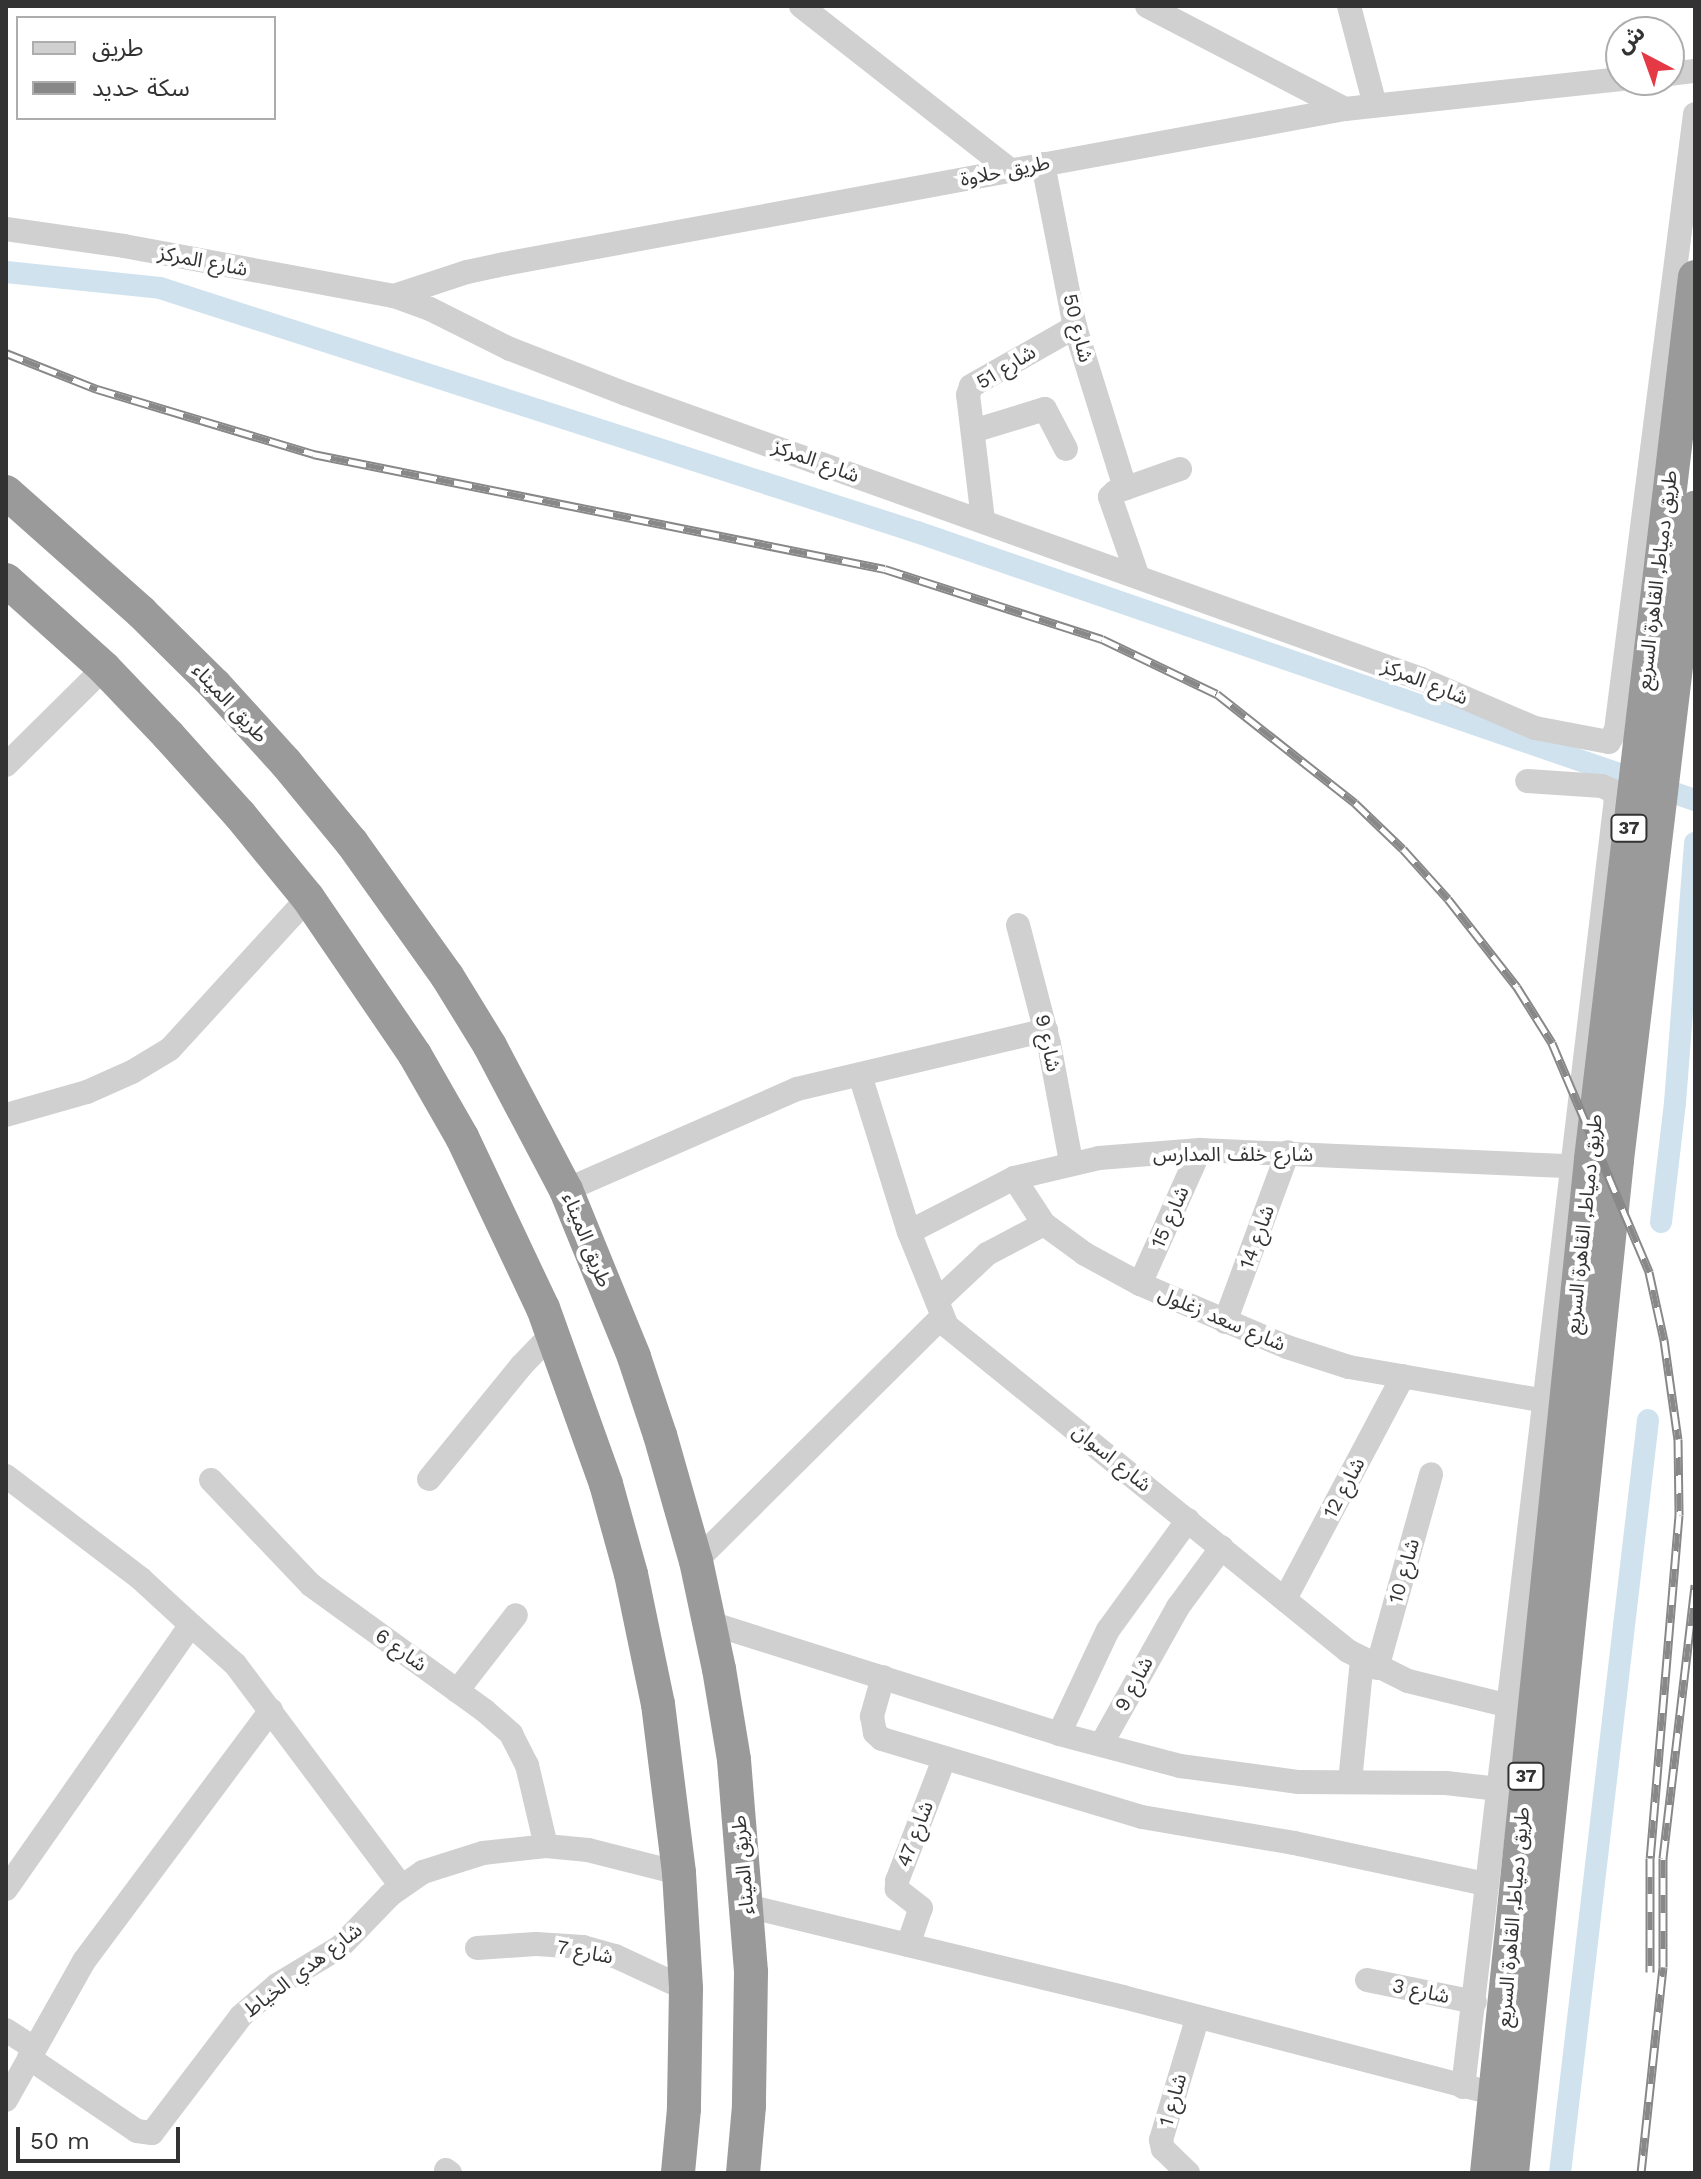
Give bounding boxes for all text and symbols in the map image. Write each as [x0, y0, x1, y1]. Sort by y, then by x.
legend [16, 16, 276, 120]
north arrow [1605, 16, 1685, 96]
text: ش [1611, 20, 1650, 58]
text: طريق [92, 34, 144, 62]
text: سكة حديد [92, 74, 190, 102]
street label: طريق حلاوة [958, 151, 1052, 191]
street label: شارع المركز [156, 241, 250, 281]
street label: شارع 50 [1058, 291, 1098, 365]
street label: شارع 51 [972, 340, 1040, 394]
street label: شارع المركز [769, 434, 863, 488]
street label: طريق دمياط, القاهرة السريع [1632, 469, 1682, 691]
street label: شارع المركز [1379, 654, 1471, 710]
street label: طريق الميناء [187, 658, 273, 748]
road number: 37 [1609, 814, 1649, 842]
street label: شارع 9 [1030, 1012, 1066, 1074]
street label: طريق دمياط, القاهرة السريع [1561, 1113, 1607, 1335]
street label: شارع خلف المدارس [1153, 1142, 1313, 1166]
street label: شارع 15 [1146, 1182, 1194, 1252]
street label: طريق الميناء [557, 1189, 617, 1291]
street label: شارع 14 [1234, 1202, 1280, 1272]
street label: شارع سعد زغلول [1155, 1281, 1289, 1357]
street label: شارع اسوان [1068, 1419, 1156, 1497]
street label: شارع 12 [1318, 1454, 1370, 1522]
street label: شارع 10 [1383, 1536, 1425, 1606]
street label: شارع 6 [371, 1623, 431, 1677]
street label: شارع 9 [1110, 1653, 1158, 1715]
road number: 37 [1506, 1762, 1546, 1790]
street label: شارع 47 [892, 1798, 938, 1870]
street label: طريق دمياط, القاهرة السريع [1491, 1806, 1535, 2028]
street label: طريق الميناء [727, 1814, 759, 1916]
street label: شارع هدي الخياط [239, 1918, 367, 2022]
street label: شارع 7 [555, 1935, 615, 1969]
street label: شارع 3 [1390, 1973, 1452, 2009]
street label: شارع 1 [1154, 2071, 1192, 2129]
scale bar [20, 2111, 184, 2161]
text: 50 m [30, 2127, 90, 2155]

